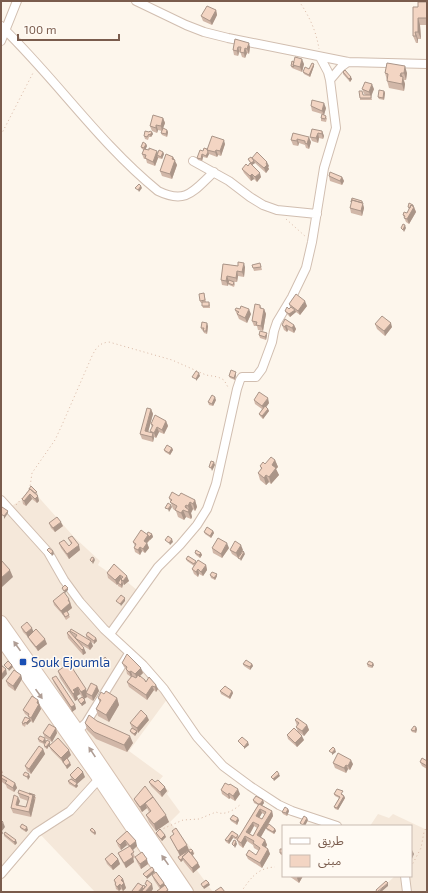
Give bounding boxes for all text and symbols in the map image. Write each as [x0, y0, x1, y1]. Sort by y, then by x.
scale bar [18, 16, 119, 42]
text: 100 m [24, 22, 56, 36]
one-way arrow [13, 640, 21, 651]
place label: Souk Ejoumla [31, 654, 110, 670]
marker: Souk Ejoumla [18, 657, 28, 667]
one-way arrow [35, 688, 44, 699]
one-way arrow [88, 747, 96, 757]
legend [282, 825, 412, 877]
text: طريق [318, 833, 344, 849]
text: مبنى [318, 853, 341, 868]
one-way arrow [161, 855, 169, 865]

